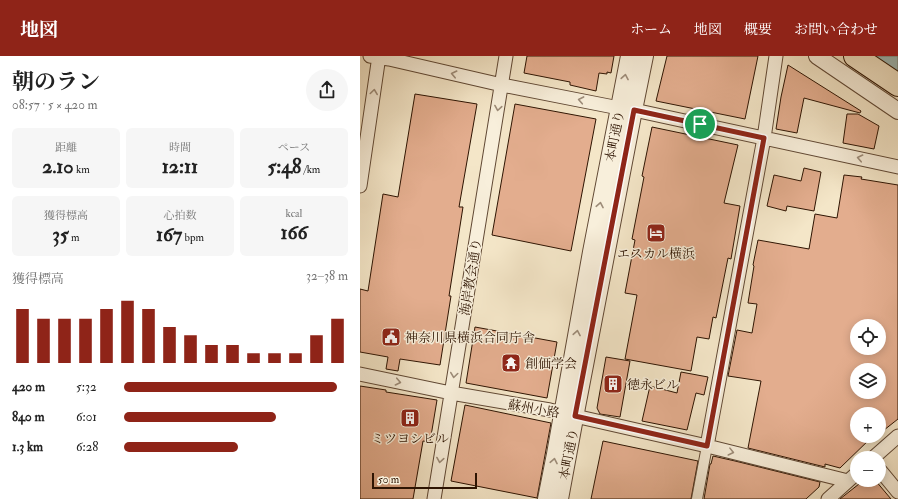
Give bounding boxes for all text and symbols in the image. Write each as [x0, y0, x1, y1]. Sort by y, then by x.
text: 地図 [20, 18, 58, 42]
text: ホーム [630, 21, 672, 38]
text: 地図 [694, 21, 722, 38]
text: 概要 [744, 21, 772, 38]
text: お問い合わせ [794, 21, 878, 38]
text: 朝のラン [12, 68, 100, 96]
button: share [306, 69, 348, 111]
one-way arrow [450, 70, 457, 78]
one-way arrow [620, 74, 628, 80]
one-way arrow [369, 89, 378, 95]
text: 08:57 · 5 × 420 m [12, 97, 98, 113]
one-way arrow [578, 97, 584, 105]
one-way arrow [494, 105, 502, 111]
pin [683, 107, 717, 141]
street label: 本町通り [602, 109, 628, 163]
icon: arrive [689, 113, 711, 135]
text: 距離 [55, 141, 77, 154]
text: 時間 [169, 141, 191, 154]
text: ペース [278, 141, 310, 154]
text: 2.10 [42, 154, 74, 179]
text: 12:11 [162, 154, 198, 179]
text: 5:48 [268, 154, 301, 179]
one-way arrow [857, 155, 863, 163]
text: km [74, 163, 90, 176]
text: /km [301, 163, 320, 176]
one-way arrow [595, 202, 604, 208]
text: kcal [286, 207, 302, 220]
text: 獲得標高 [44, 209, 88, 222]
text: 心拍数 [164, 209, 197, 222]
text: 166 [280, 220, 308, 245]
text: 35 [52, 222, 69, 247]
text: 167 [156, 222, 182, 247]
hotel icon: エスカル横浜 [645, 222, 667, 244]
text: m [69, 231, 80, 244]
text: bpm [182, 231, 204, 244]
street label: 海岸教会通り [457, 237, 485, 317]
place label: エスカル横浜 [617, 246, 695, 262]
text: 32–38 m [306, 268, 348, 284]
text: 獲得標高 [12, 271, 64, 287]
map controls [850, 319, 886, 487]
button: locate [850, 319, 886, 355]
public building icon: 神奈川県横浜合同庁舎 [380, 326, 402, 348]
place label: 神奈川県横浜合同庁舎 [405, 330, 535, 346]
one-way arrow [572, 330, 580, 336]
temple icon: 創価学会 [500, 352, 522, 374]
place label: 創価学会 [525, 356, 577, 372]
button: layers [850, 363, 886, 399]
one-way arrow [450, 372, 459, 378]
building icon: 徳永ビル [602, 373, 624, 395]
place label: 徳永ビル [627, 377, 679, 393]
one-way arrow [395, 378, 401, 386]
text: 420 m [12, 379, 45, 395]
text: 5:32 [76, 379, 97, 395]
street label: 蘇州小路 [507, 397, 561, 421]
building icon: ミツヨシビル [399, 407, 421, 429]
button: + [850, 407, 886, 443]
text: 840 m [12, 409, 45, 425]
text: 6:01 [76, 409, 97, 425]
street label: 本町通り [556, 427, 582, 481]
place label: ミツヨシビル [371, 431, 449, 447]
text: 1.3 km [12, 439, 43, 455]
text: 6:28 [76, 439, 98, 455]
one-way arrow [727, 447, 734, 456]
button: − [850, 451, 886, 487]
one-way arrow [436, 457, 445, 463]
one-way arrow [549, 458, 558, 464]
scale bar [372, 471, 477, 490]
text: 50 m [378, 473, 399, 486]

